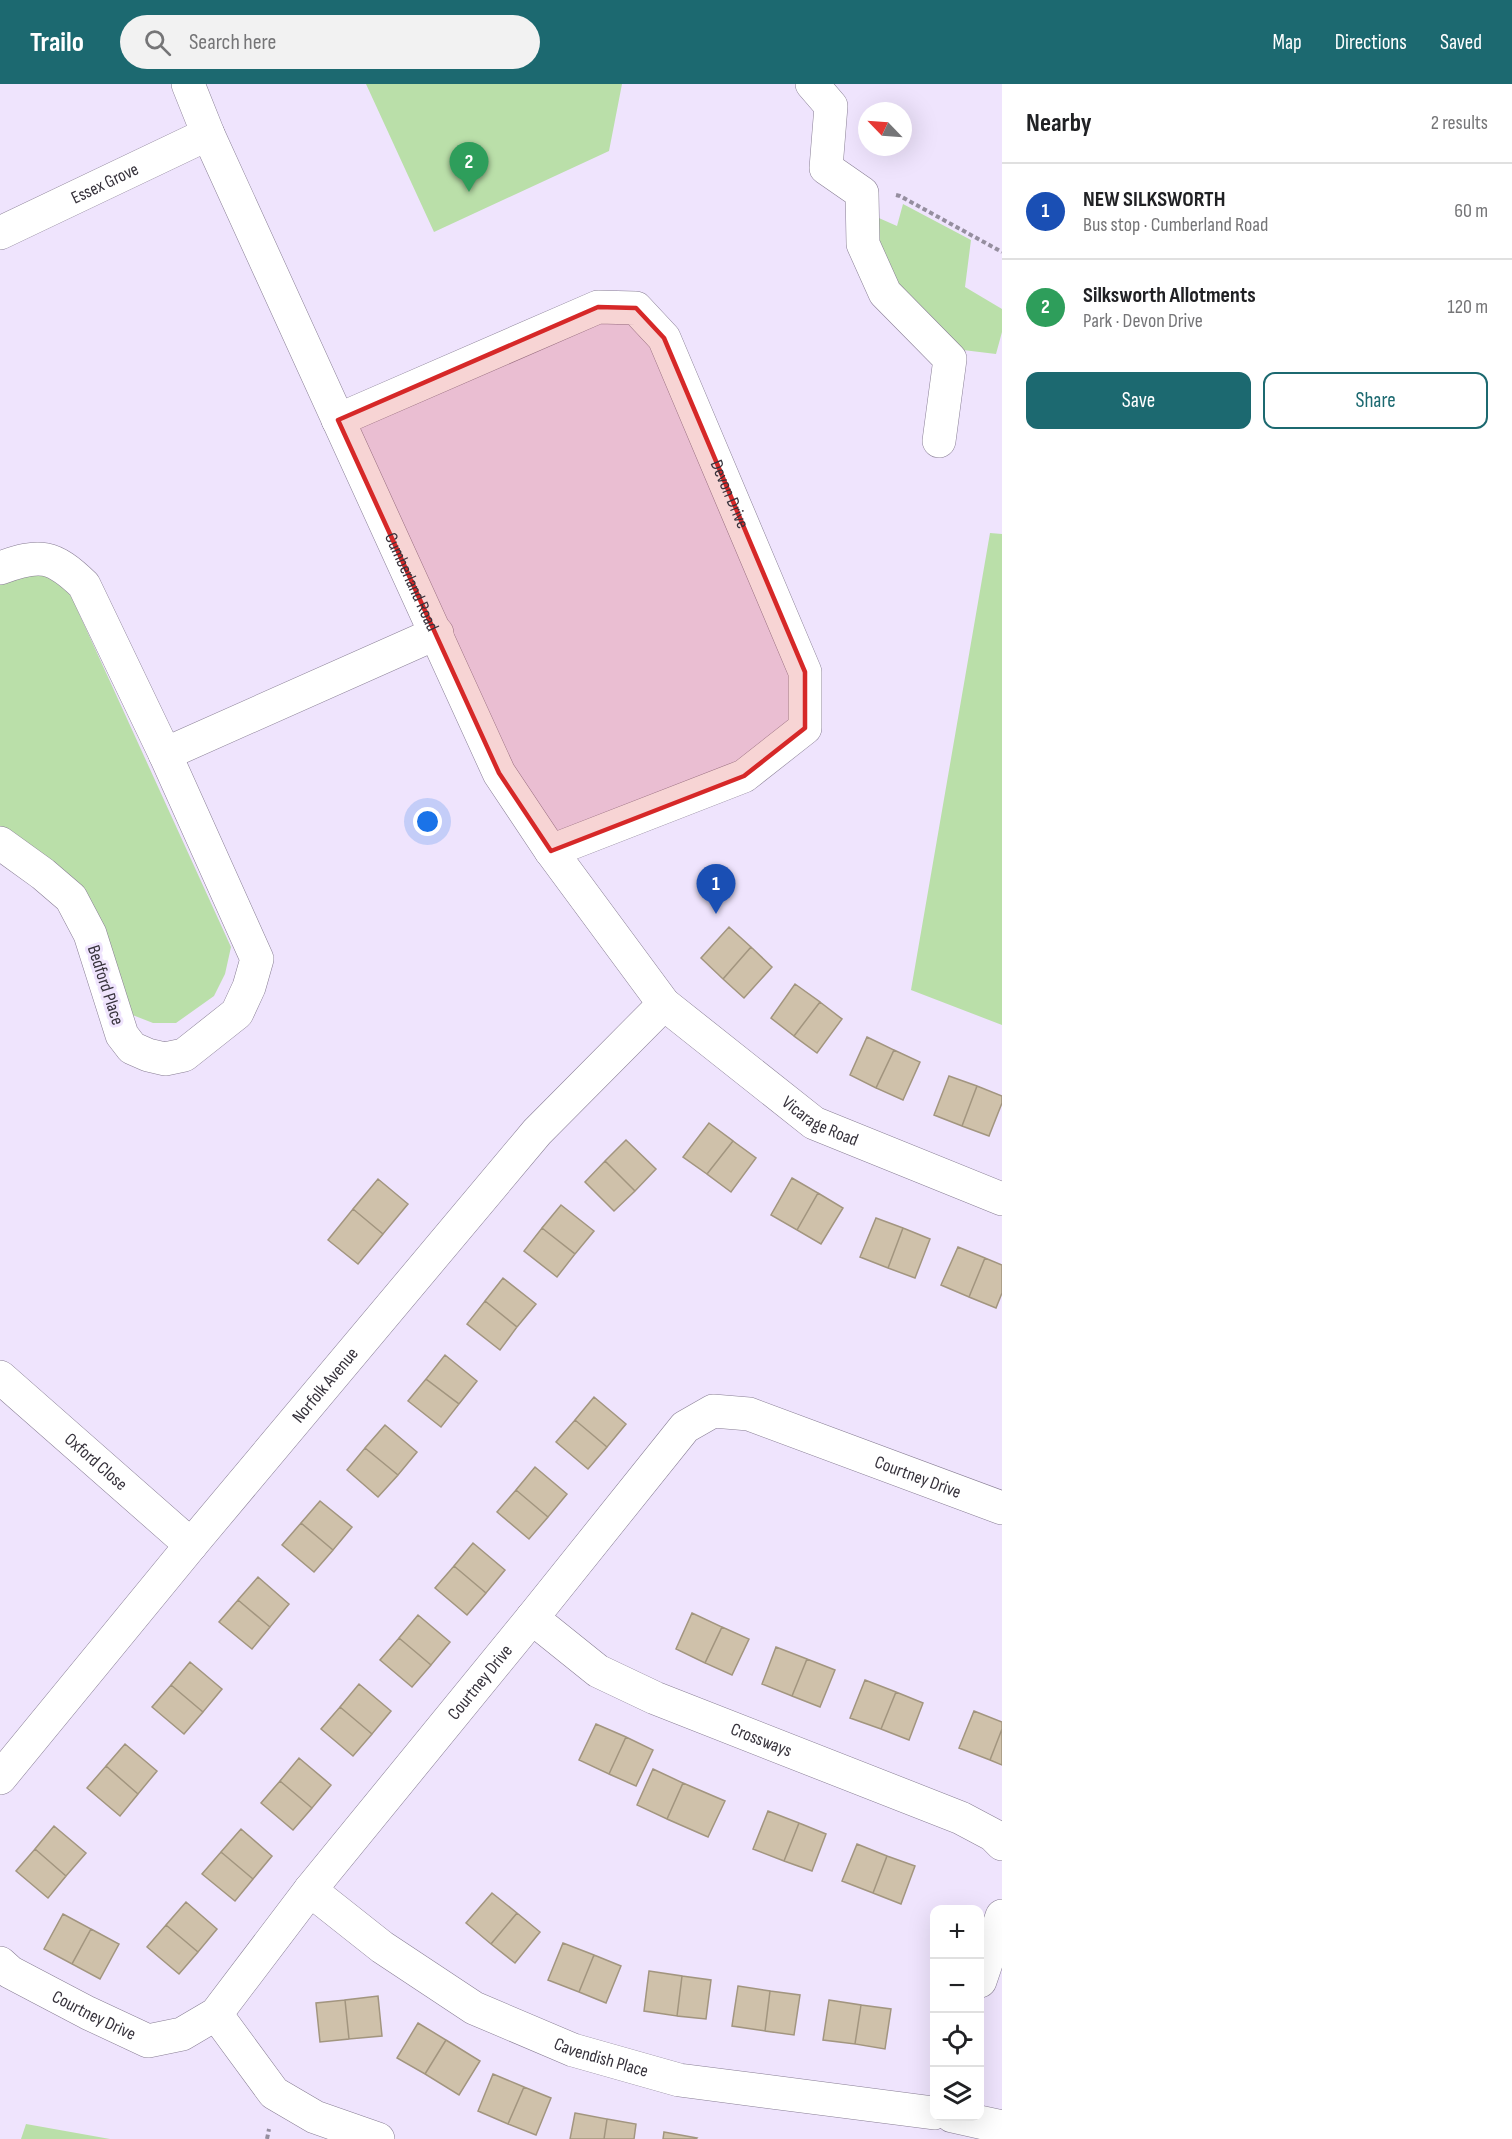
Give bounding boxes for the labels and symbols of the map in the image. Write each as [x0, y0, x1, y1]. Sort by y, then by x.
north arrow [858, 102, 912, 156]
pin: 2 [450, 142, 488, 192]
street label: Essex Grove [68, 159, 142, 209]
street label: Devon Drive [706, 457, 753, 532]
street label: Cumberland Road [380, 529, 443, 635]
your location [413, 807, 442, 836]
pin: 1 [696, 864, 736, 914]
street label: Bedford Place [83, 943, 128, 1028]
street label: Vicarage Road [778, 1092, 861, 1151]
street label: Norfolk Avenue [288, 1343, 363, 1427]
street label: Oxford Close [60, 1429, 131, 1495]
street label: Courtney Drive [872, 1452, 964, 1503]
street label: Courtney Drive [443, 1641, 517, 1724]
street label: Crossways [728, 1719, 795, 1762]
street label: Courtney Drive [48, 1986, 139, 2045]
street label: Cavendish Place [551, 2033, 651, 2082]

